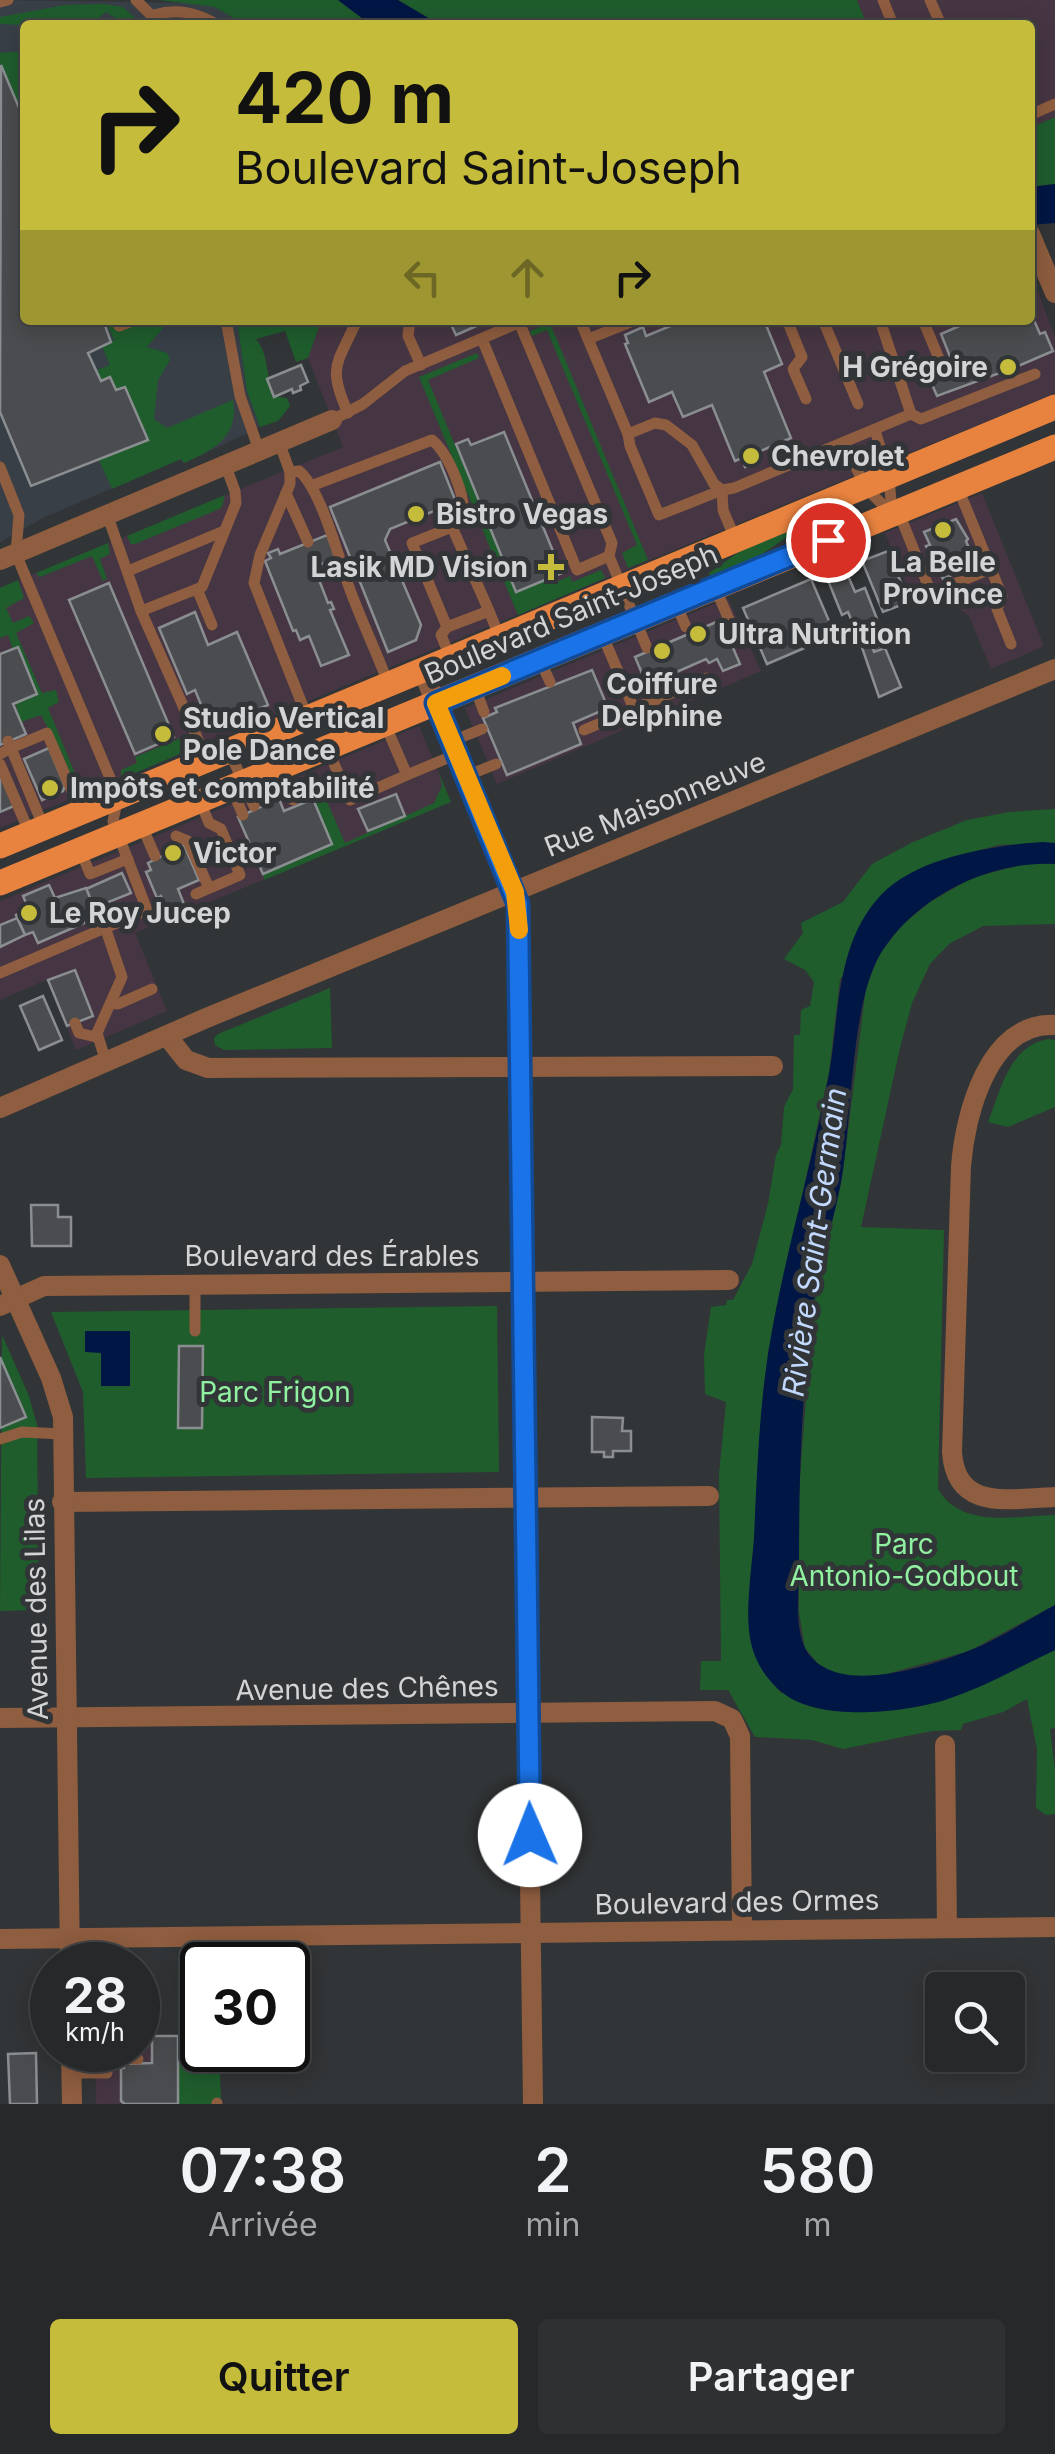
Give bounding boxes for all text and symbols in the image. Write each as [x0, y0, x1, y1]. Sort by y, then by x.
text: 420 m [235, 55, 454, 140]
icon: right [70, 60, 200, 190]
text: Boulevard Saint-Joseph [235, 140, 742, 195]
icon: left [395, 250, 450, 305]
icon: ahead [500, 250, 555, 305]
icon: right [605, 250, 660, 305]
place label: H Grégoire [842, 350, 988, 384]
marker: H Grégoire [997, 356, 1019, 378]
place label: Chevrolet [771, 439, 905, 473]
marker: Chevrolet [740, 445, 762, 467]
place label: Bistro Vegas [436, 497, 608, 531]
pin [786, 498, 871, 583]
marker: Bistro Vegas [405, 503, 427, 525]
icon: arrive [801, 513, 856, 568]
marker: La Belle Province [932, 519, 954, 541]
street label: Boulevard Saint-Joseph [419, 537, 723, 691]
place label: La Belle Province [883, 545, 1003, 611]
place label: Lasik MD Vision [310, 550, 528, 584]
marker: Lasik MD Vision [538, 554, 564, 580]
place label: Ultra Nutrition [718, 617, 911, 651]
marker: Ultra Nutrition [687, 623, 709, 645]
marker: Coiffure Delphine [651, 640, 673, 662]
place label: Coiffure Delphine [601, 667, 723, 733]
place label: Studio Vertical Pole Dance [183, 701, 384, 767]
marker: Studio Vertical Pole Dance [152, 723, 174, 745]
street label: Rue Maisonneuve [539, 744, 771, 864]
place label: Impôts et comptabilité [70, 771, 375, 805]
marker: Impôts et comptabilité [39, 777, 61, 799]
place label: Victor [193, 836, 277, 870]
marker: Victor [162, 842, 184, 864]
place label: Le Roy Jucep [49, 896, 231, 930]
marker: Le Roy Jucep [18, 902, 40, 924]
water label: Rivière Saint-Germain [775, 1085, 853, 1399]
street label: Boulevard des Érables [185, 1238, 479, 1273]
park label: Parc Frigon [199, 1375, 351, 1409]
street label: Avenue des Lilas [17, 1498, 55, 1720]
park label: Parc Antonio-Godbout [789, 1527, 1019, 1593]
street label: Avenue des Chênes [235, 1669, 499, 1707]
position arrow [478, 1783, 582, 1887]
street label: Boulevard des Ormes [594, 1883, 880, 1921]
speed limit sign: 30 [180, 1942, 310, 2072]
text: 28 [63, 1965, 127, 2025]
map controls [925, 1972, 1025, 2072]
button: search [925, 1972, 1025, 2072]
text: km/h [65, 2017, 125, 2047]
text: 07:38 [179, 2134, 346, 2206]
text: 2 [534, 2134, 572, 2206]
text: 580 [760, 2134, 876, 2206]
text: Arrivée [208, 2205, 318, 2244]
text: min [526, 2205, 580, 2244]
text: m [804, 2205, 832, 2244]
button: Quitter [50, 2319, 518, 2434]
button: Partager [538, 2319, 1005, 2434]

